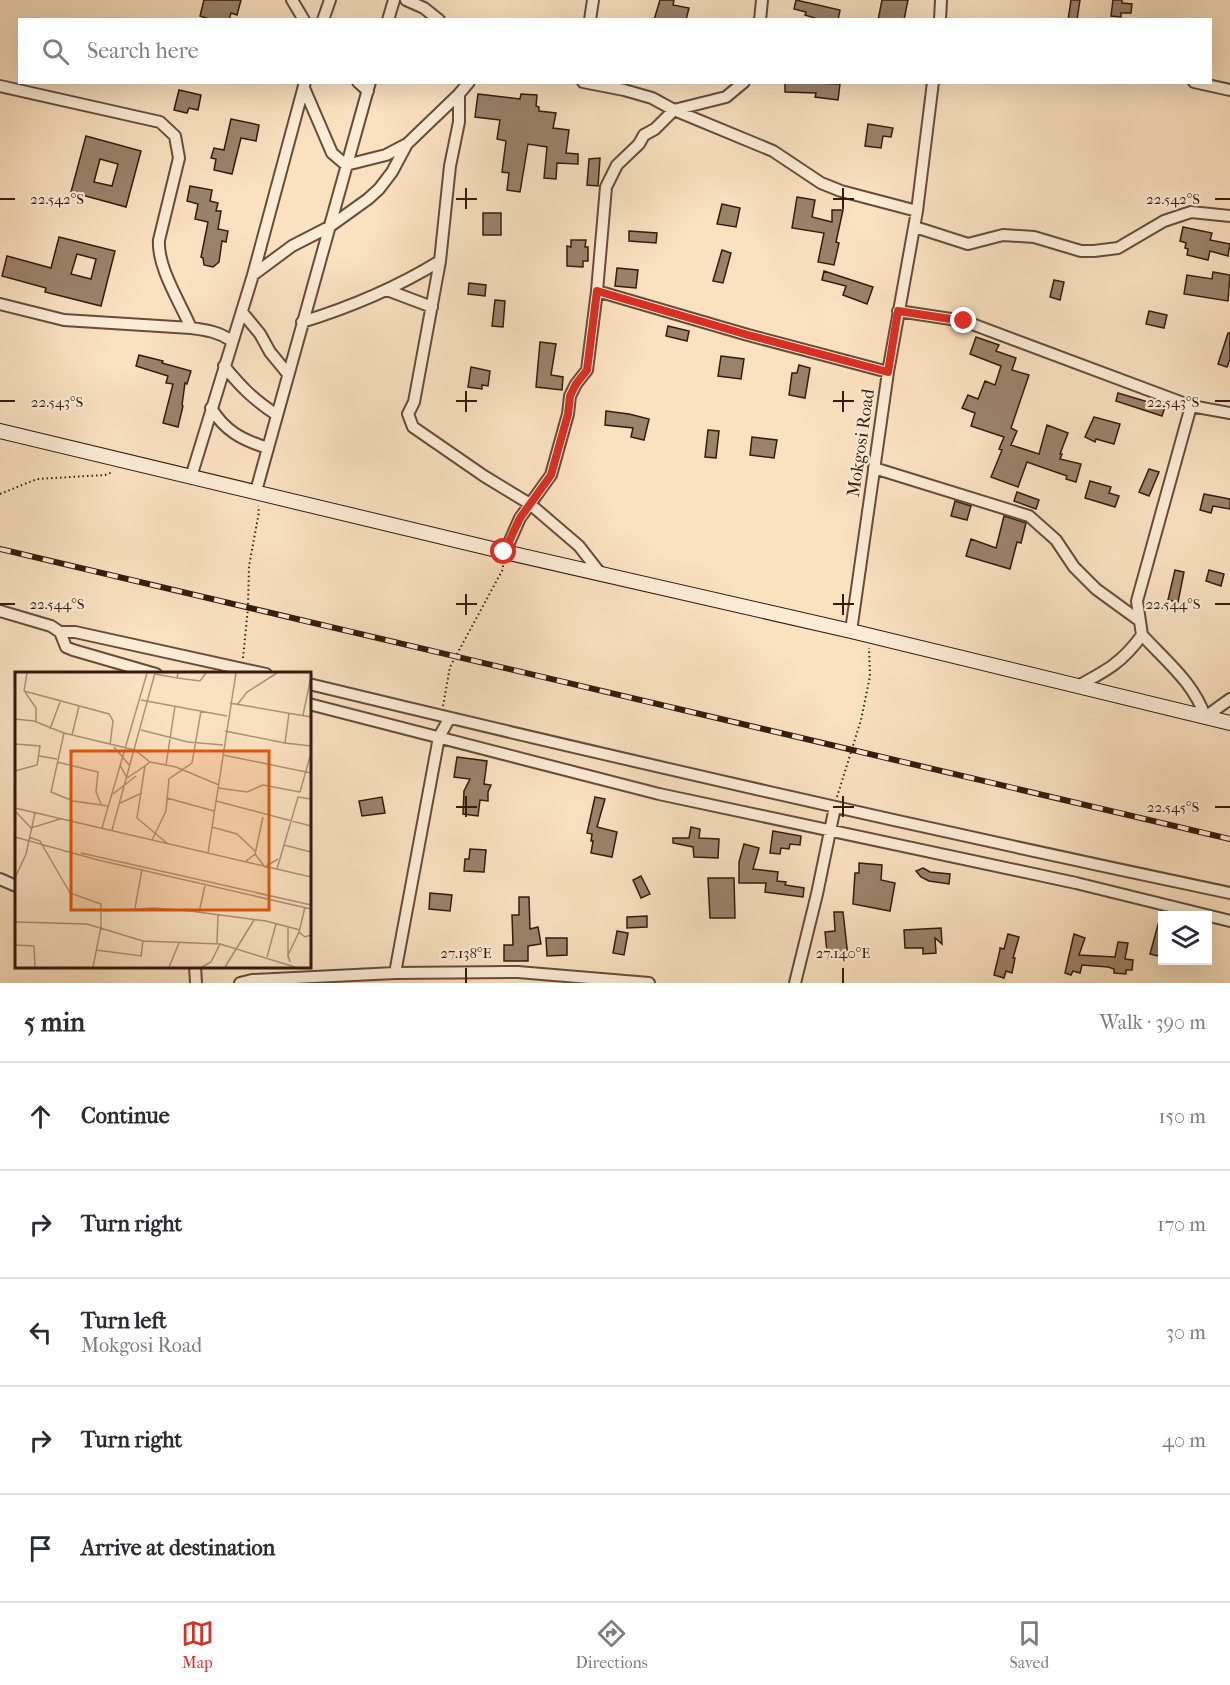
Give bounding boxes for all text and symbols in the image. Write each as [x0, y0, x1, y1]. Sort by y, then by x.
search box [18, 18, 1212, 84]
icon: search [39, 35, 72, 68]
text: Search here [87, 38, 199, 64]
text: 22.542°S [30, 190, 84, 208]
text: 22.542°S [1146, 190, 1200, 208]
route end [950, 307, 976, 333]
street label: Mokgosi Road [843, 387, 879, 498]
text: 22.543°S [31, 393, 83, 411]
text: 22.543°S [1147, 393, 1199, 411]
route start [490, 538, 516, 564]
text: 22.544°S [29, 595, 85, 613]
text: 22.544°S [1145, 595, 1201, 613]
inset map [15, 672, 310, 968]
text: 22.545°S [1147, 798, 1199, 816]
map controls [1158, 911, 1212, 965]
button: layers [1158, 911, 1212, 965]
text: 27.138°E [440, 944, 492, 962]
text: 27.140°E [816, 944, 870, 962]
text: 5 min [24, 1007, 85, 1038]
text: Walk · 390 m [1099, 1011, 1206, 1034]
icon: ahead [24, 1100, 57, 1133]
text: Continue [81, 1103, 170, 1129]
text: 150 m [1158, 1105, 1206, 1128]
icon: right [24, 1208, 57, 1241]
text: Turn right [81, 1211, 182, 1237]
text: 170 m [1157, 1213, 1206, 1236]
text: Turn left [81, 1308, 167, 1334]
icon: left [24, 1316, 57, 1349]
text: 30 m [1166, 1321, 1206, 1344]
text: Mokgosi Road [81, 1334, 202, 1357]
icon: right [24, 1424, 57, 1457]
text: Turn right [81, 1427, 182, 1453]
text: 40 m [1162, 1429, 1206, 1452]
icon: arrive [24, 1532, 57, 1565]
text: Arrive at destination [81, 1535, 275, 1561]
tab: Map [181, 1617, 214, 1672]
tab: Directions [576, 1617, 648, 1672]
tab: Saved [1009, 1617, 1049, 1672]

